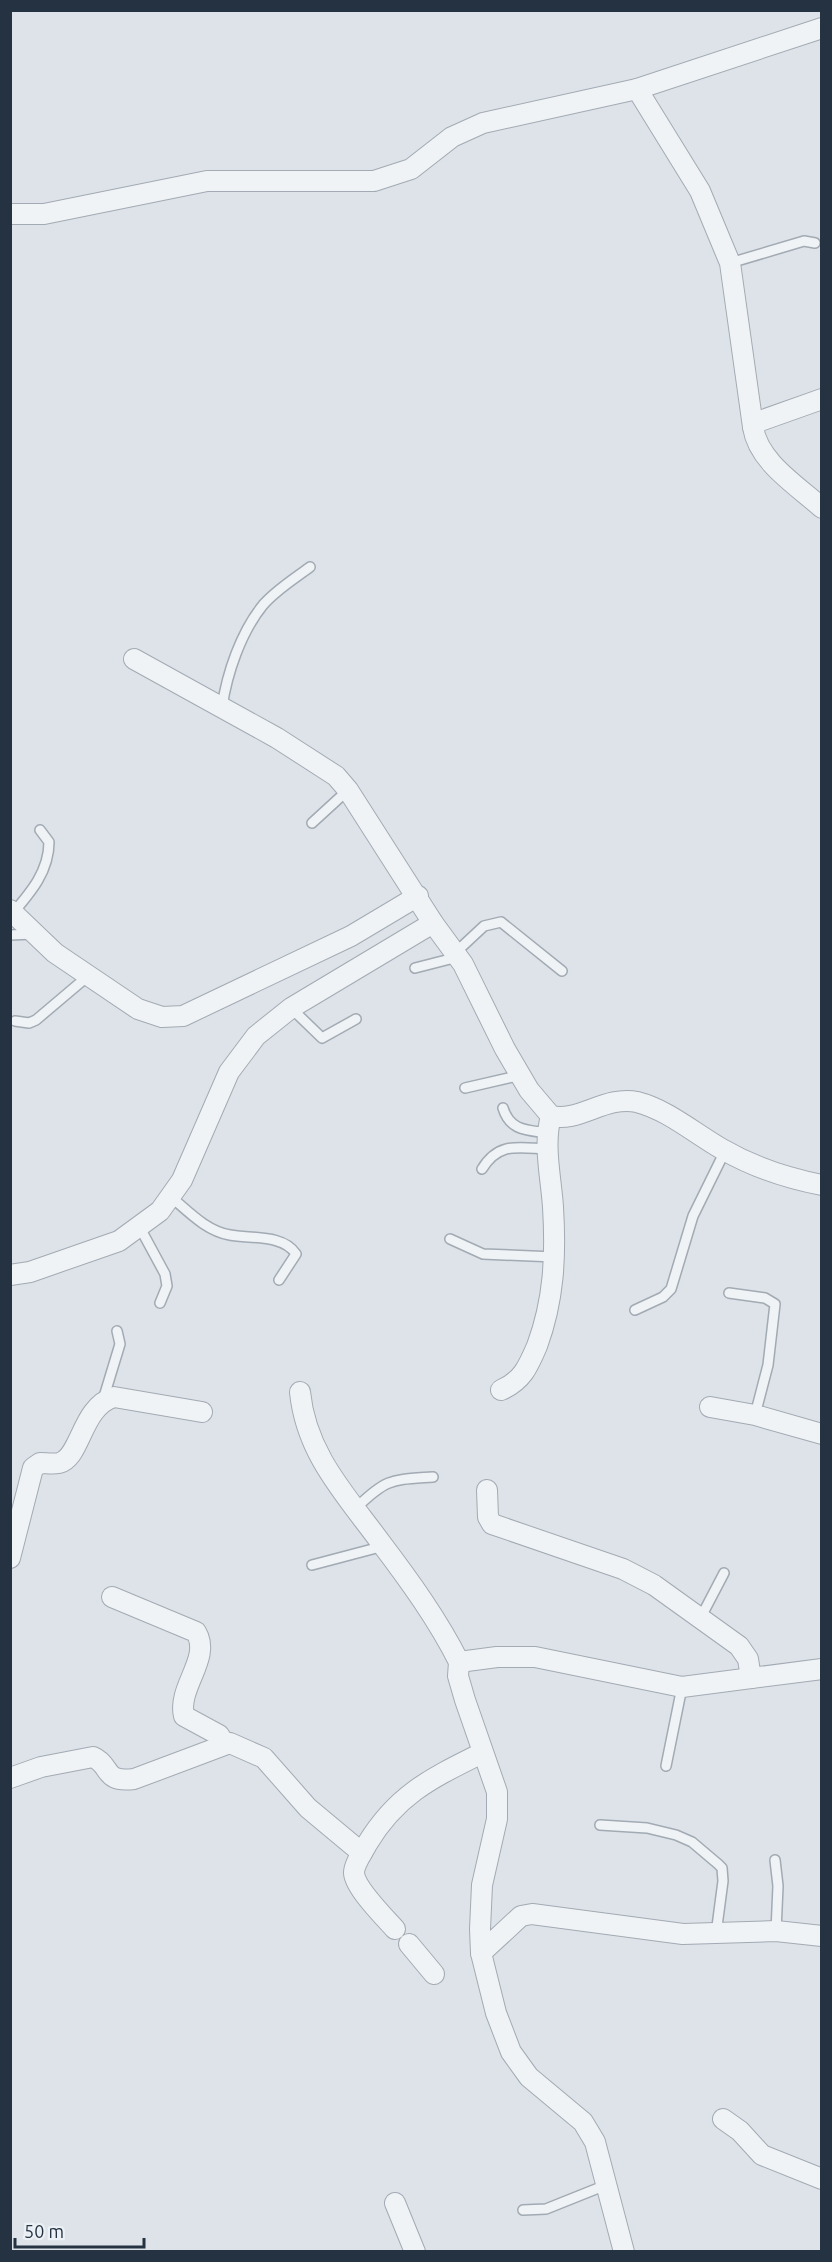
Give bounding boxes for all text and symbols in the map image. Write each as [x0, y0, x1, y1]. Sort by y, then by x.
scale bar [15, 2211, 144, 2249]
text: 50 m [24, 2221, 64, 2241]

